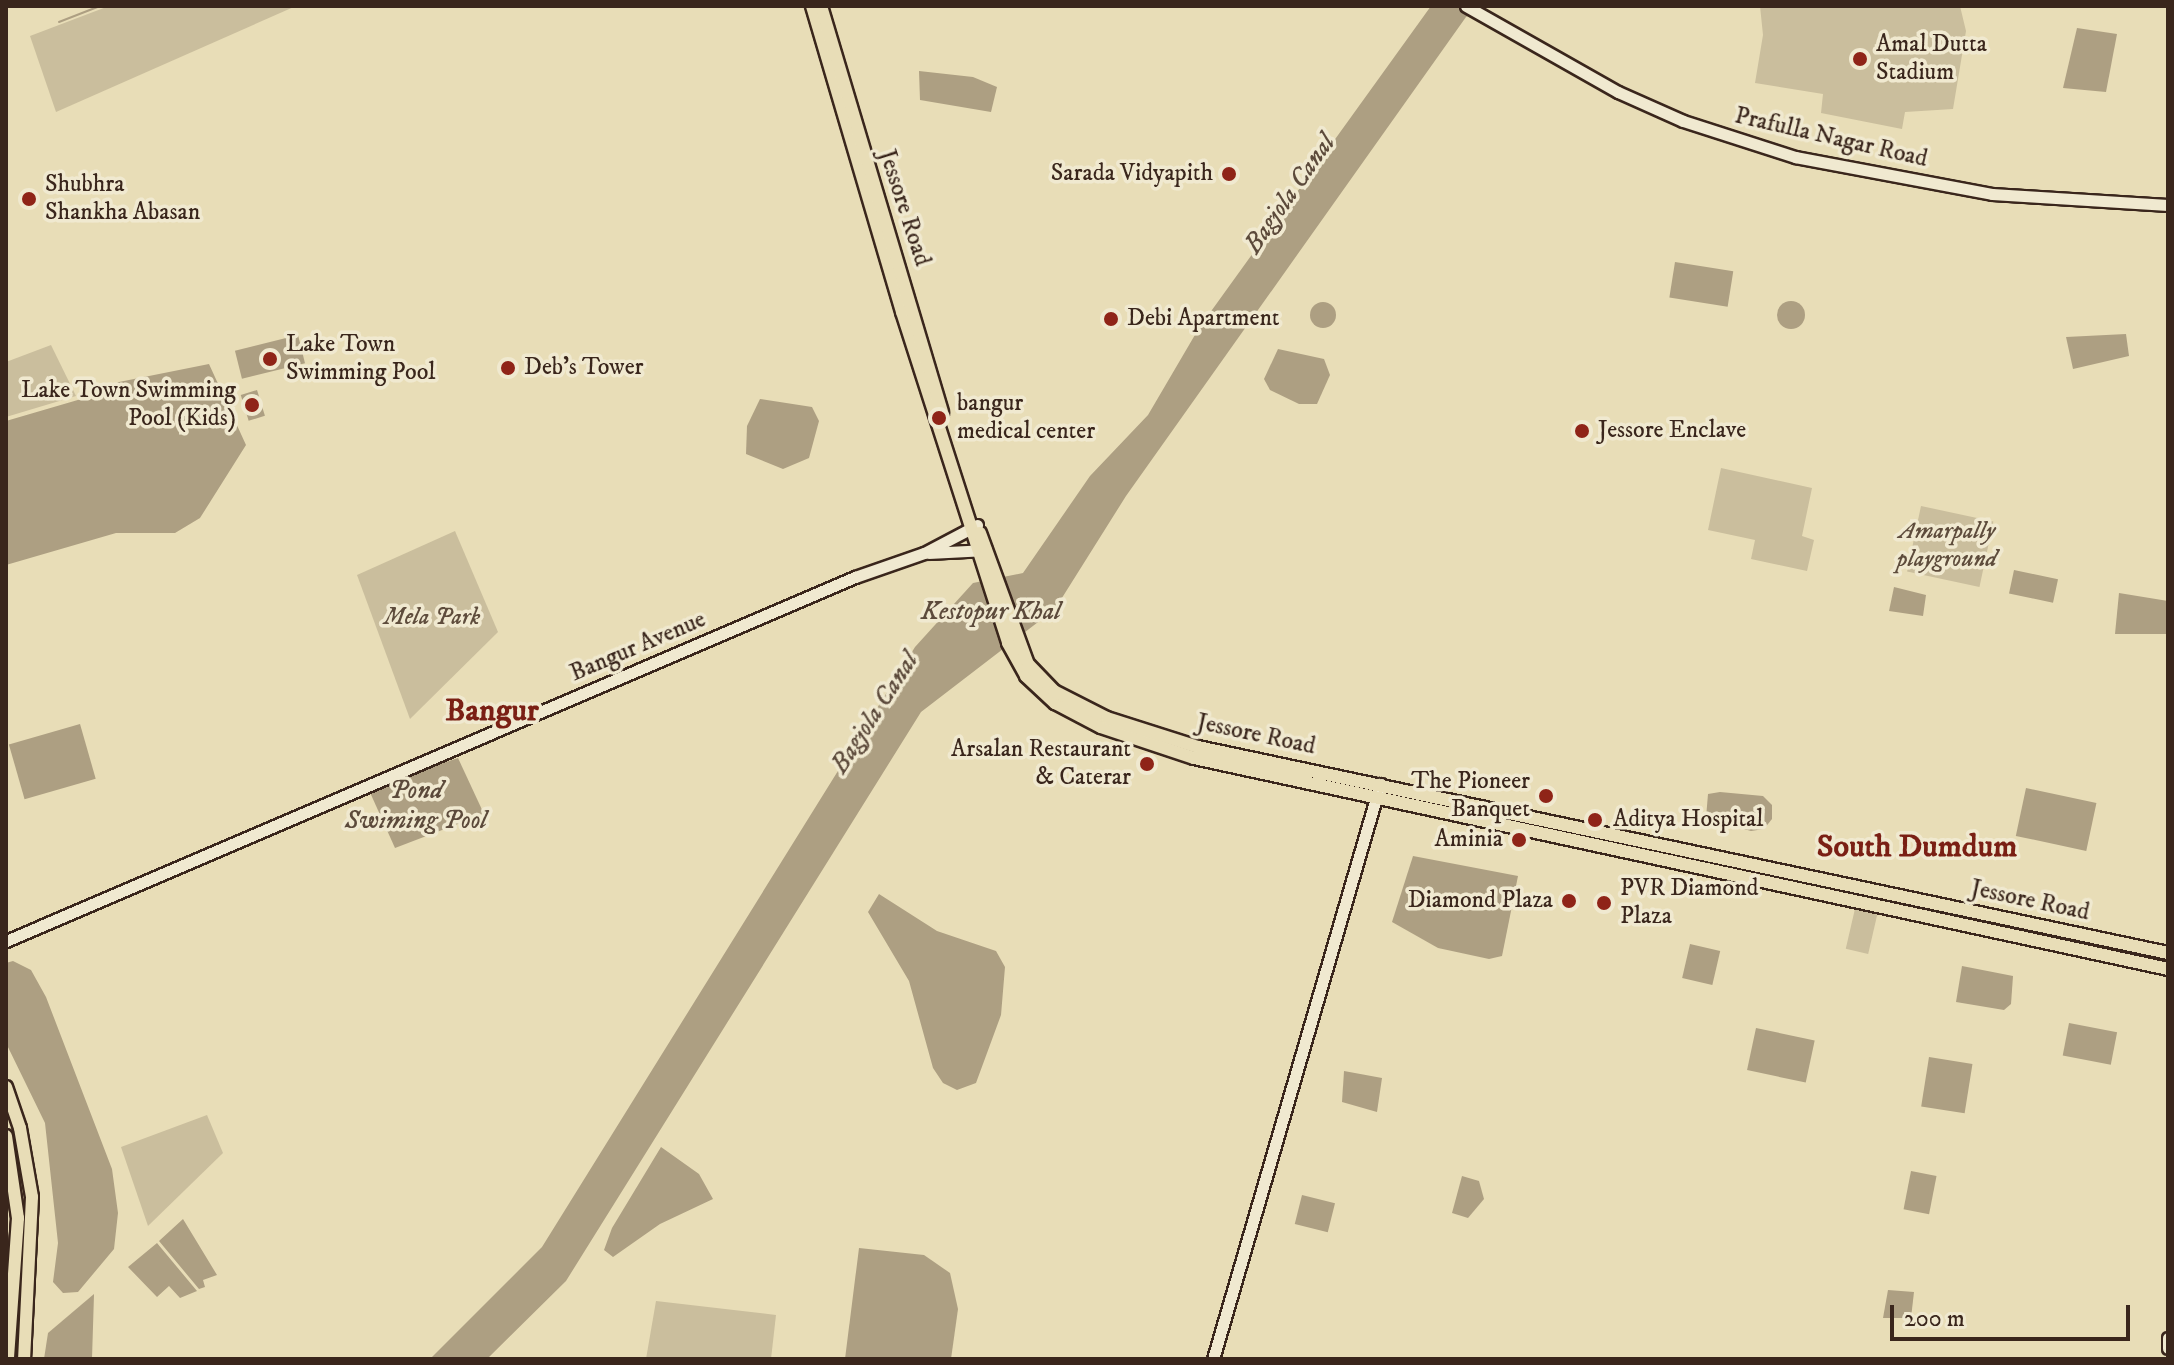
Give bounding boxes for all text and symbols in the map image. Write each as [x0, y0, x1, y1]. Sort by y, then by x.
place label: Amal Dutta Stadium [1876, 31, 1987, 87]
marker: Amal Dutta Stadium [1851, 50, 1869, 68]
street label: Prafulla Nagar Road [1732, 102, 1930, 174]
water label: Bagjola Canal [1238, 128, 1342, 260]
street label: Jessore Road [872, 146, 936, 270]
place label: Sarada Vidyapith [1051, 160, 1213, 188]
marker: Sarada Vidyapith [1220, 165, 1238, 183]
place label: Shubhra Shankha Abasan [45, 171, 200, 227]
marker: Shubhra Shankha Abasan [20, 190, 38, 208]
place label: Debi Apartment [1127, 305, 1280, 333]
marker: Debi Apartment [1102, 310, 1120, 328]
place label: Lake Town Swimming Pool [286, 331, 435, 387]
marker: Lake Town Swimming Pool [261, 350, 279, 368]
place label: Deb's Tower [524, 354, 643, 382]
marker: Deb's Tower [499, 359, 517, 377]
place label: Lake Town Swimming Pool (Kids) [21, 377, 236, 433]
place label: bangur medical center [957, 390, 1095, 446]
marker: Lake Town Swimming Pool (Kids) [243, 396, 261, 414]
marker: bangur medical center [928, 407, 950, 429]
place label: Jessore Enclave [1598, 417, 1746, 445]
marker: Jessore Enclave [1573, 422, 1591, 440]
park label: Amarpally playground [1897, 518, 1997, 574]
water label: Kestopur Khal [921, 596, 1061, 628]
park label: Mela Park [384, 604, 480, 632]
street label: Bangur Avenue [566, 606, 710, 688]
water label: Bagjola Canal [824, 647, 926, 779]
district label: Bangur [445, 692, 539, 730]
street label: Jessore Road [1194, 708, 1318, 762]
place label: Arsalan Restaurant & Caterar [951, 736, 1131, 792]
marker: Arsalan Restaurant & Caterar [1138, 755, 1156, 773]
place label: The Pioneer Banquet [1411, 768, 1530, 824]
water label: Pond Swiming Pool [345, 775, 487, 836]
marker: The Pioneer Banquet [1537, 787, 1555, 805]
place label: Aditya Hospital [1613, 806, 1763, 834]
marker: Aditya Hospital [1584, 809, 1606, 831]
place label: Aminia [1435, 826, 1503, 854]
district label: South Dumdum [1817, 828, 2017, 866]
marker: Aminia [1510, 831, 1528, 849]
street label: Jessore Road [1968, 874, 2092, 928]
place label: PVR Diamond Plaza [1620, 875, 1759, 931]
place label: Diamond Plaza [1408, 887, 1553, 915]
marker: Diamond Plaza [1560, 892, 1578, 910]
marker: PVR Diamond Plaza [1595, 894, 1613, 912]
scale bar [1894, 1289, 2134, 1339]
text: 200 m [1904, 1304, 1965, 1334]

